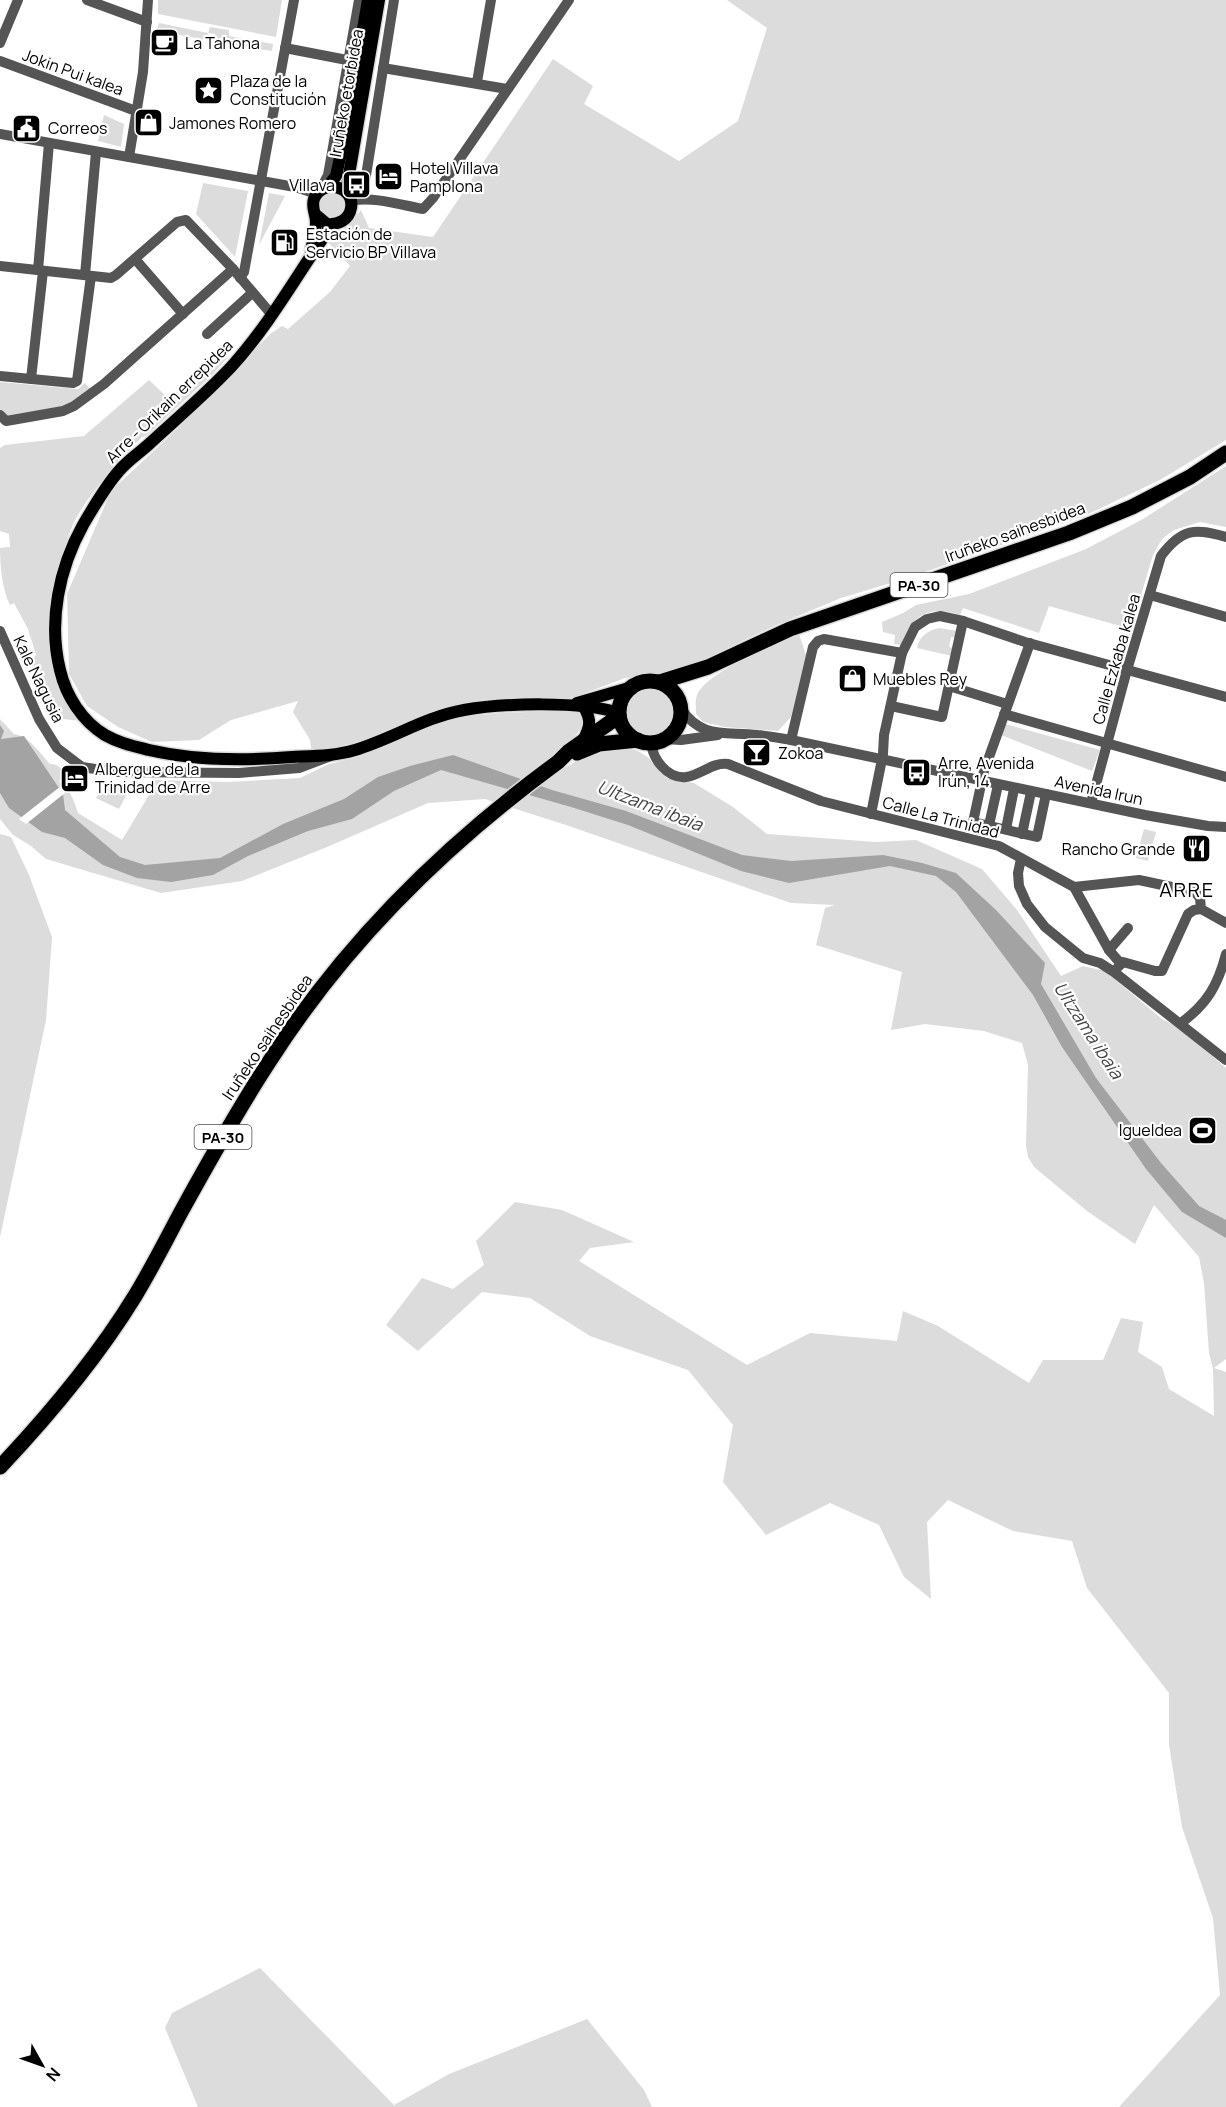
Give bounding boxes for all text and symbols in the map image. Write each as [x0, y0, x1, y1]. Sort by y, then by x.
cafe icon: La Tahona [148, 27, 180, 59]
street label: Iruñeko etorbidea [324, 27, 368, 159]
place label: La Tahona [185, 32, 260, 54]
street label: Jokin Pui kalea [19, 44, 127, 100]
place label: Plaza de la Constitución [230, 70, 326, 110]
place icon: Plaza de la Constitución [193, 74, 225, 106]
shop icon: Jamones Romero [132, 107, 164, 139]
public building icon: Correos [11, 112, 43, 144]
place label: Jamones Romero [169, 112, 296, 134]
place label: Correos [48, 117, 107, 139]
place label: Hotel Villava Pamplona [410, 157, 498, 197]
hotel icon: Hotel Villava Pamplona [373, 161, 405, 193]
bus stop icon: Villava [340, 169, 372, 201]
place label: Villava [289, 174, 335, 196]
place label: Estación de Servicio BP Villava [306, 223, 436, 263]
fuel station icon: Estación de Servicio BP Villava [269, 227, 301, 259]
street label: Arre - Orikain errepidea [101, 334, 237, 468]
street label: Iruñeko saihesbidea [942, 496, 1088, 568]
road number: PA-30 [890, 573, 948, 597]
street label: Calle Ezkaba kalea [1087, 591, 1145, 727]
street label: Kale Nagusia [8, 632, 70, 726]
shop icon: Muebles Rey [836, 663, 868, 695]
place label: Muebles Rey [873, 668, 968, 690]
bar icon: Zokoa [741, 737, 773, 769]
place label: Zokoa [778, 742, 823, 764]
place label: Arre, Avenida Irún, 14 [938, 752, 1034, 792]
bus stop icon: Arre, Avenida Irún, 14 [901, 756, 933, 788]
place label: Albergue de la Trinidad de Arre [95, 758, 210, 798]
hotel icon: Albergue de la Trinidad de Arre [58, 762, 90, 794]
street label: Avenida Irun [1053, 770, 1145, 810]
water label: Ultzama ibaia [594, 774, 707, 836]
street label: Calle La Trinidad [880, 791, 1002, 843]
restaurant icon: Rancho Grande [1180, 833, 1212, 865]
place label: Rancho Grande [1062, 838, 1175, 860]
district label: ARRE [1159, 876, 1215, 903]
street label: Iruñeko saihesbidea [217, 970, 317, 1104]
water label: Ultzama ibaia [1049, 977, 1130, 1084]
sports icon: Igueldea [1187, 1114, 1219, 1146]
place label: Igueldea [1119, 1119, 1182, 1141]
road number: PA-30 [194, 1125, 252, 1149]
north arrow [12, 2035, 72, 2095]
text: N [41, 2063, 66, 2086]

